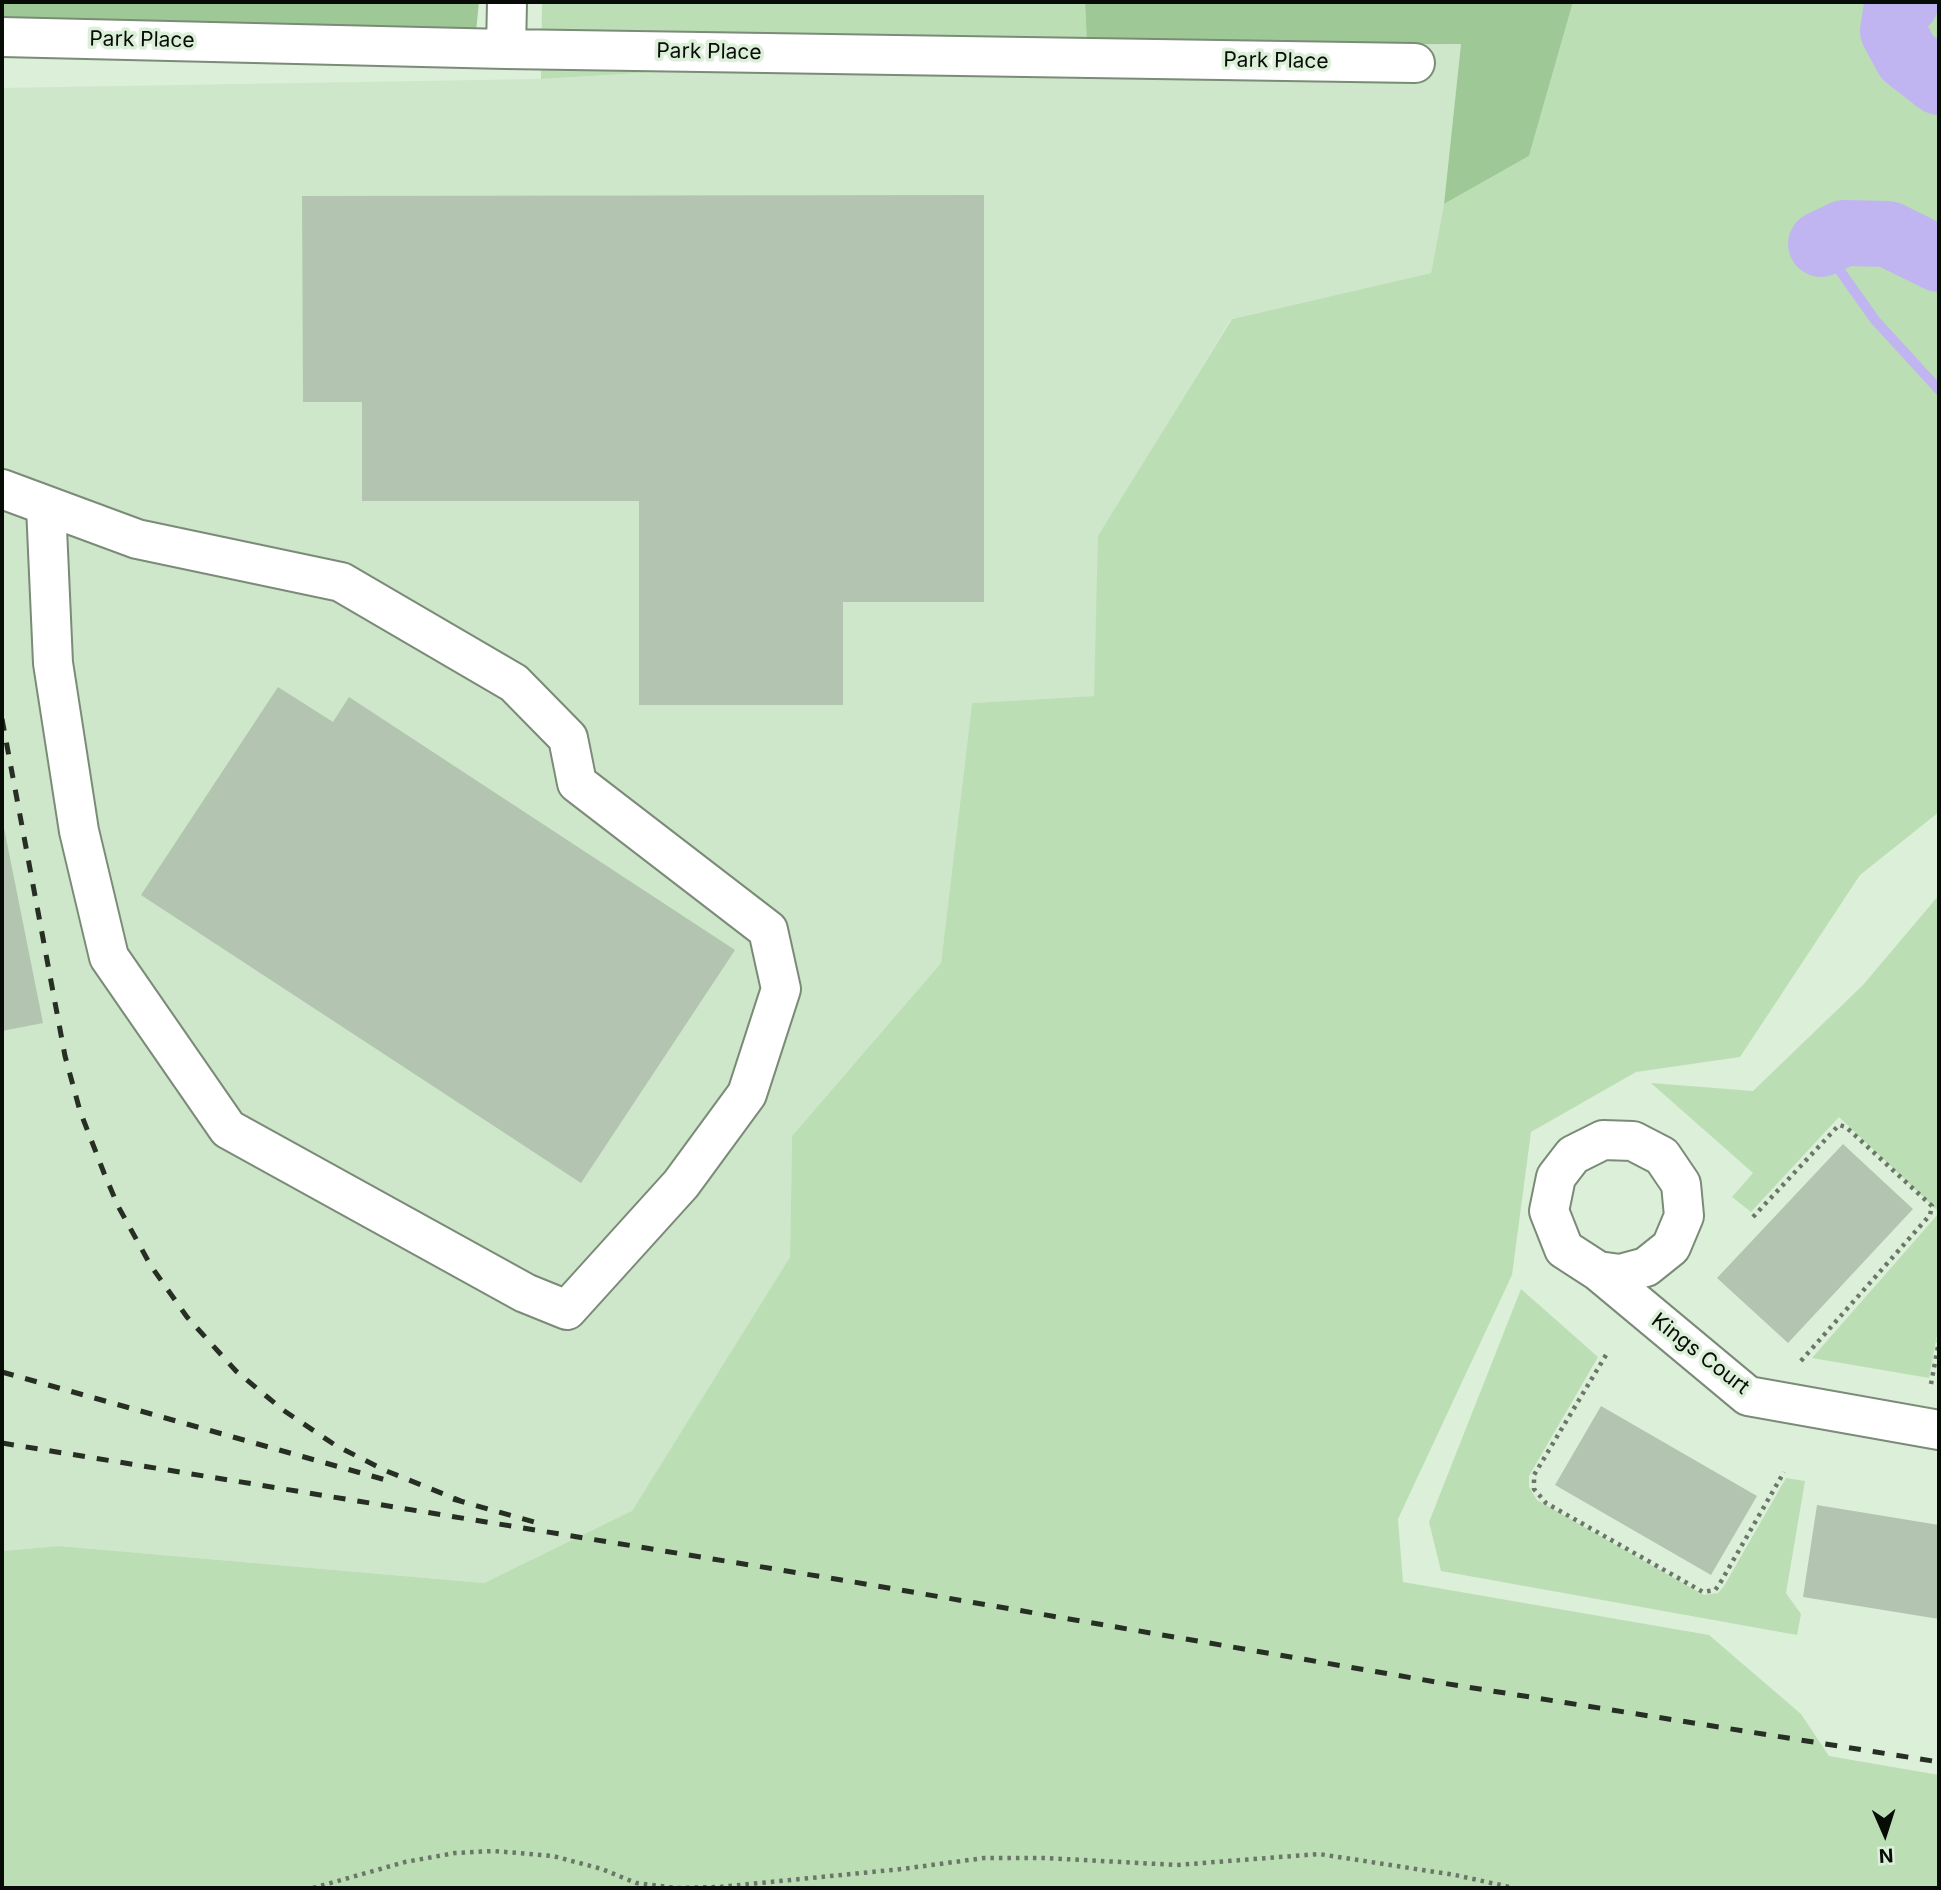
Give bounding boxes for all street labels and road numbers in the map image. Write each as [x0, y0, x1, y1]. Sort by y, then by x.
street label: Park Place [89, 26, 195, 54]
street label: Park Place [656, 38, 762, 66]
street label: Park Place [1223, 47, 1329, 75]
street label: Kings Court [1646, 1308, 1754, 1400]

